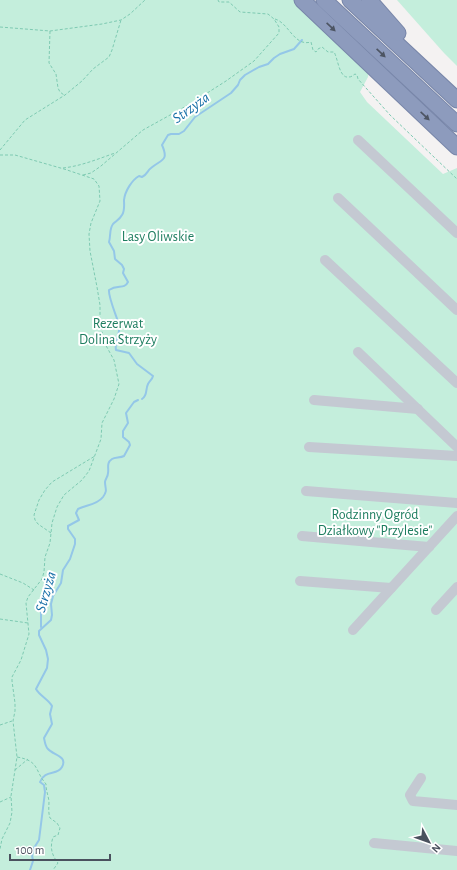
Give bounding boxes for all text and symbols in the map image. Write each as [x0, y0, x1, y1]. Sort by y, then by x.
one-way arrow [326, 22, 335, 31]
one-way arrow [376, 49, 386, 58]
water label: Strzyża [170, 90, 212, 126]
one-way arrow [420, 111, 430, 121]
park label: Lasy Oliwskie [122, 230, 194, 244]
park label: Rezerwat Dolina Strzyży [79, 317, 157, 347]
park label: Rodzinny Ogród Działkowy "Przylesie" [318, 508, 432, 538]
water label: Strzyża [33, 570, 59, 614]
north arrow [409, 822, 449, 862]
scale bar [10, 836, 110, 862]
text: N [430, 842, 443, 855]
text: 100 m [16, 844, 44, 856]

